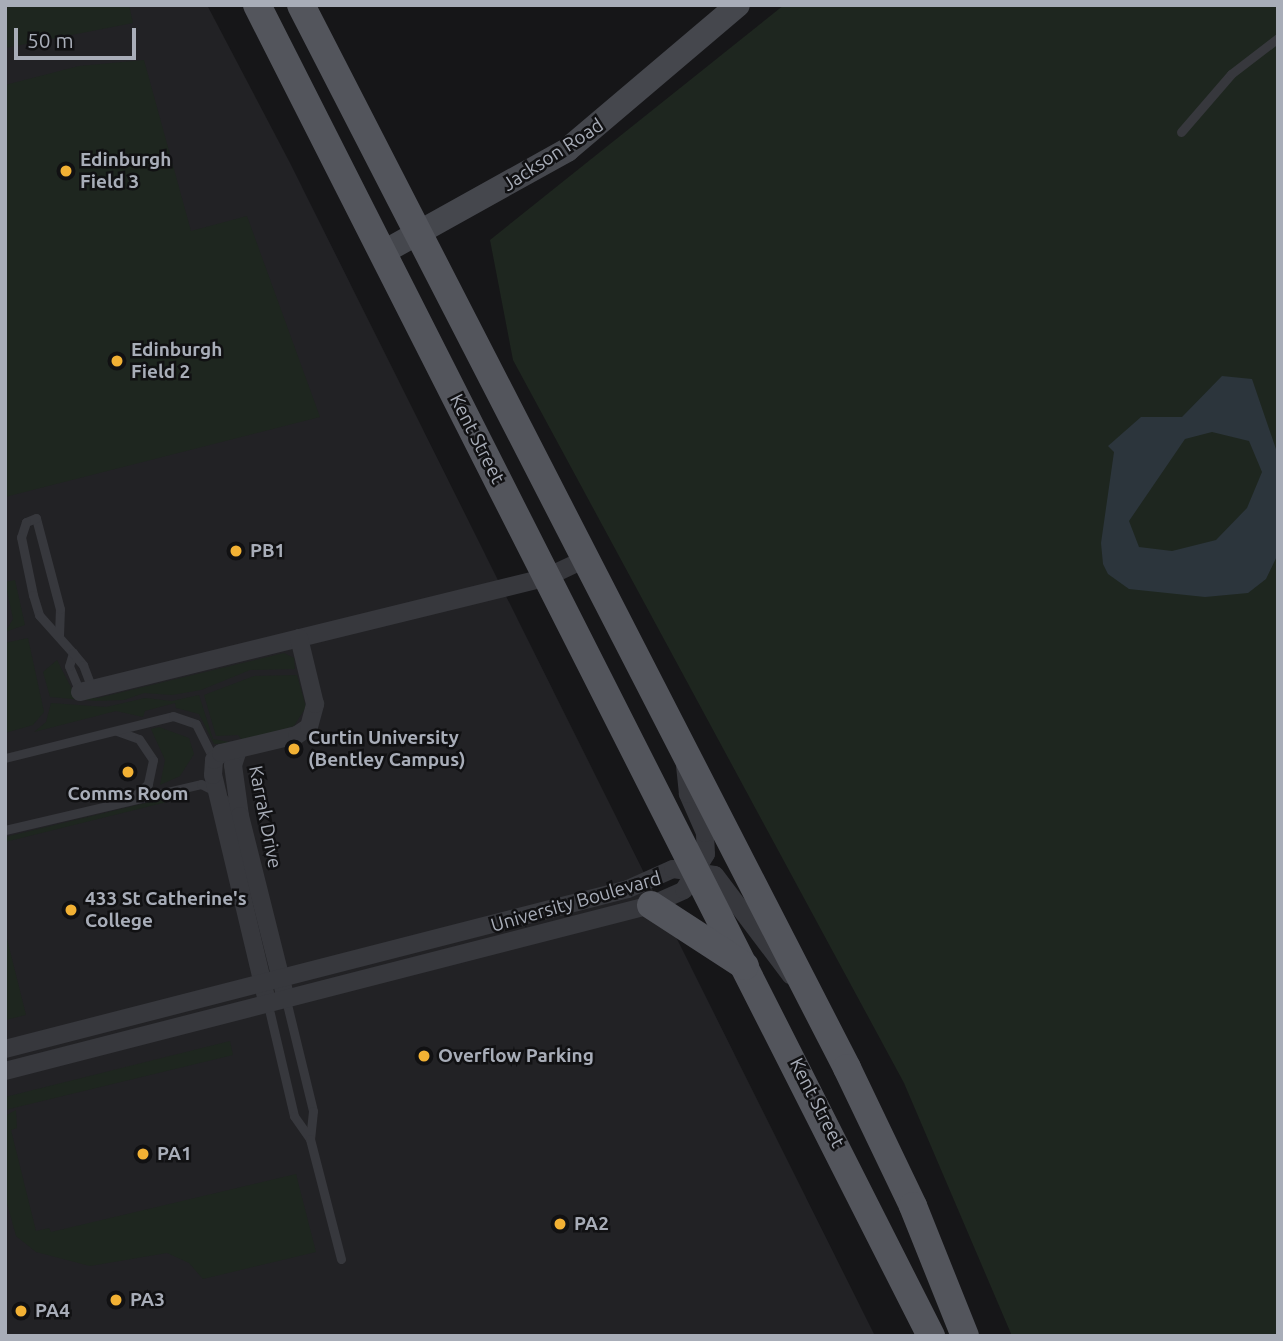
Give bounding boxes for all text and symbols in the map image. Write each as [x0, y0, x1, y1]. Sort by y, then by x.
scale bar [18, 14, 140, 58]
text: 50 m [27, 28, 74, 52]
street label: Jackson Road [498, 114, 608, 196]
place label: Edinburgh Field 3 [80, 149, 171, 193]
marker: Edinburgh Field 3 [58, 163, 74, 179]
place label: Edinburgh Field 2 [131, 339, 222, 383]
marker: Edinburgh Field 2 [109, 353, 125, 369]
street label: Kent Street [445, 390, 509, 488]
place label: PB1 [250, 540, 285, 562]
marker: PB1 [228, 543, 244, 559]
place label: Curtin University (Bentley Campus) [308, 727, 465, 771]
marker: Curtin University (Bentley Campus) [286, 741, 302, 757]
marker: Comms Room [120, 764, 136, 780]
street label: Karrak Drive [244, 764, 286, 870]
place label: Comms Room [68, 783, 188, 805]
street label: University Boulevard [488, 867, 664, 937]
place label: 433 St Catherine's College [85, 888, 247, 932]
marker: 433 St Catherine's College [63, 902, 79, 918]
place label: Overflow Parking [438, 1045, 594, 1067]
marker: Overflow Parking [416, 1048, 432, 1064]
street label: Kent Street [785, 1054, 849, 1152]
place label: PA1 [157, 1143, 192, 1165]
marker: PA1 [135, 1146, 151, 1162]
place label: PA2 [574, 1213, 609, 1235]
marker: PA2 [552, 1216, 568, 1232]
place label: PA3 [130, 1289, 165, 1311]
marker: PA3 [108, 1292, 124, 1308]
place label: PA4 [35, 1300, 70, 1322]
marker: PA4 [13, 1303, 29, 1319]

